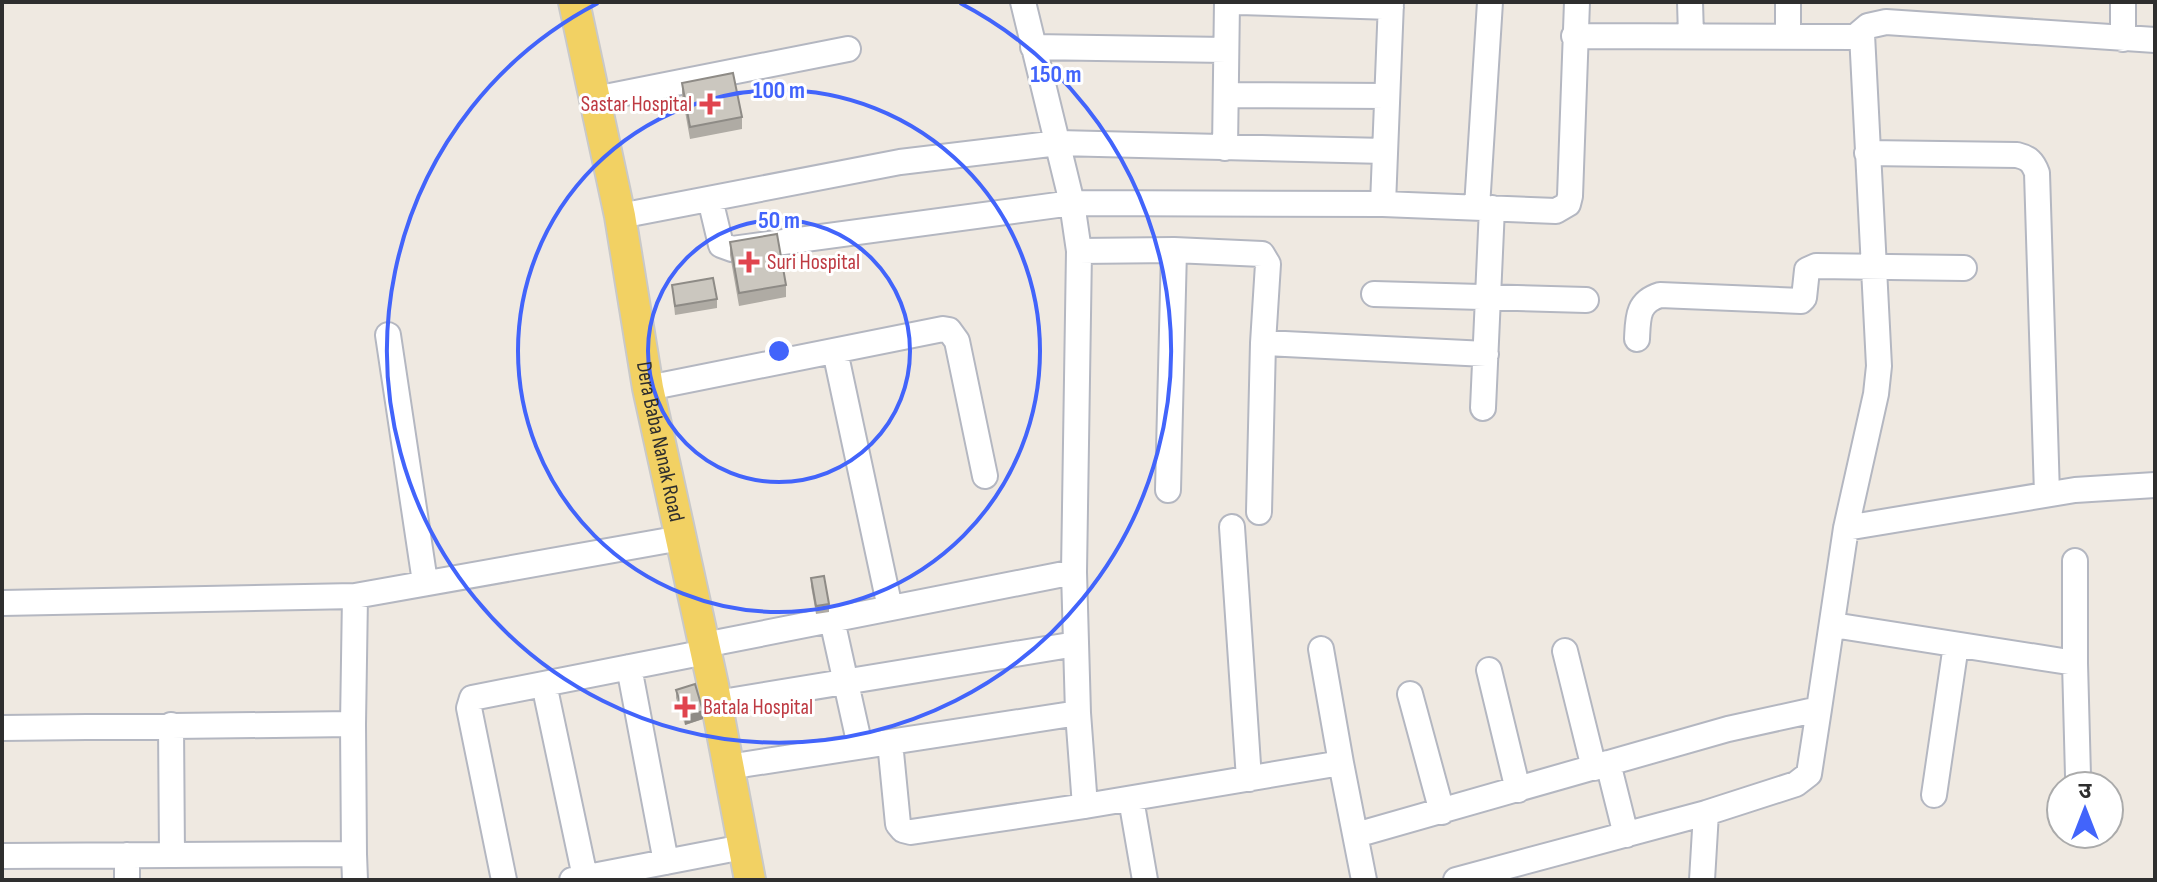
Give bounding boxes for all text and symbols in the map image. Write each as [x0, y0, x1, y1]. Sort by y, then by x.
text: 150 m [1030, 60, 1082, 89]
text: 100 m [753, 76, 805, 105]
place label: Sastar Hospital [581, 91, 692, 118]
marker: Sastar Hospital [699, 93, 721, 115]
text: 50 m [758, 206, 800, 235]
place label: Suri Hospital [767, 249, 860, 276]
marker: Suri Hospital [738, 251, 760, 273]
centre of rings [765, 337, 793, 365]
street label: Dera Baba Nanak Road [630, 359, 690, 524]
place label: Batala Hospital [703, 694, 813, 721]
marker: Batala Hospital [674, 696, 696, 718]
north arrow [2045, 770, 2125, 850]
text: उ [2079, 778, 2093, 805]

